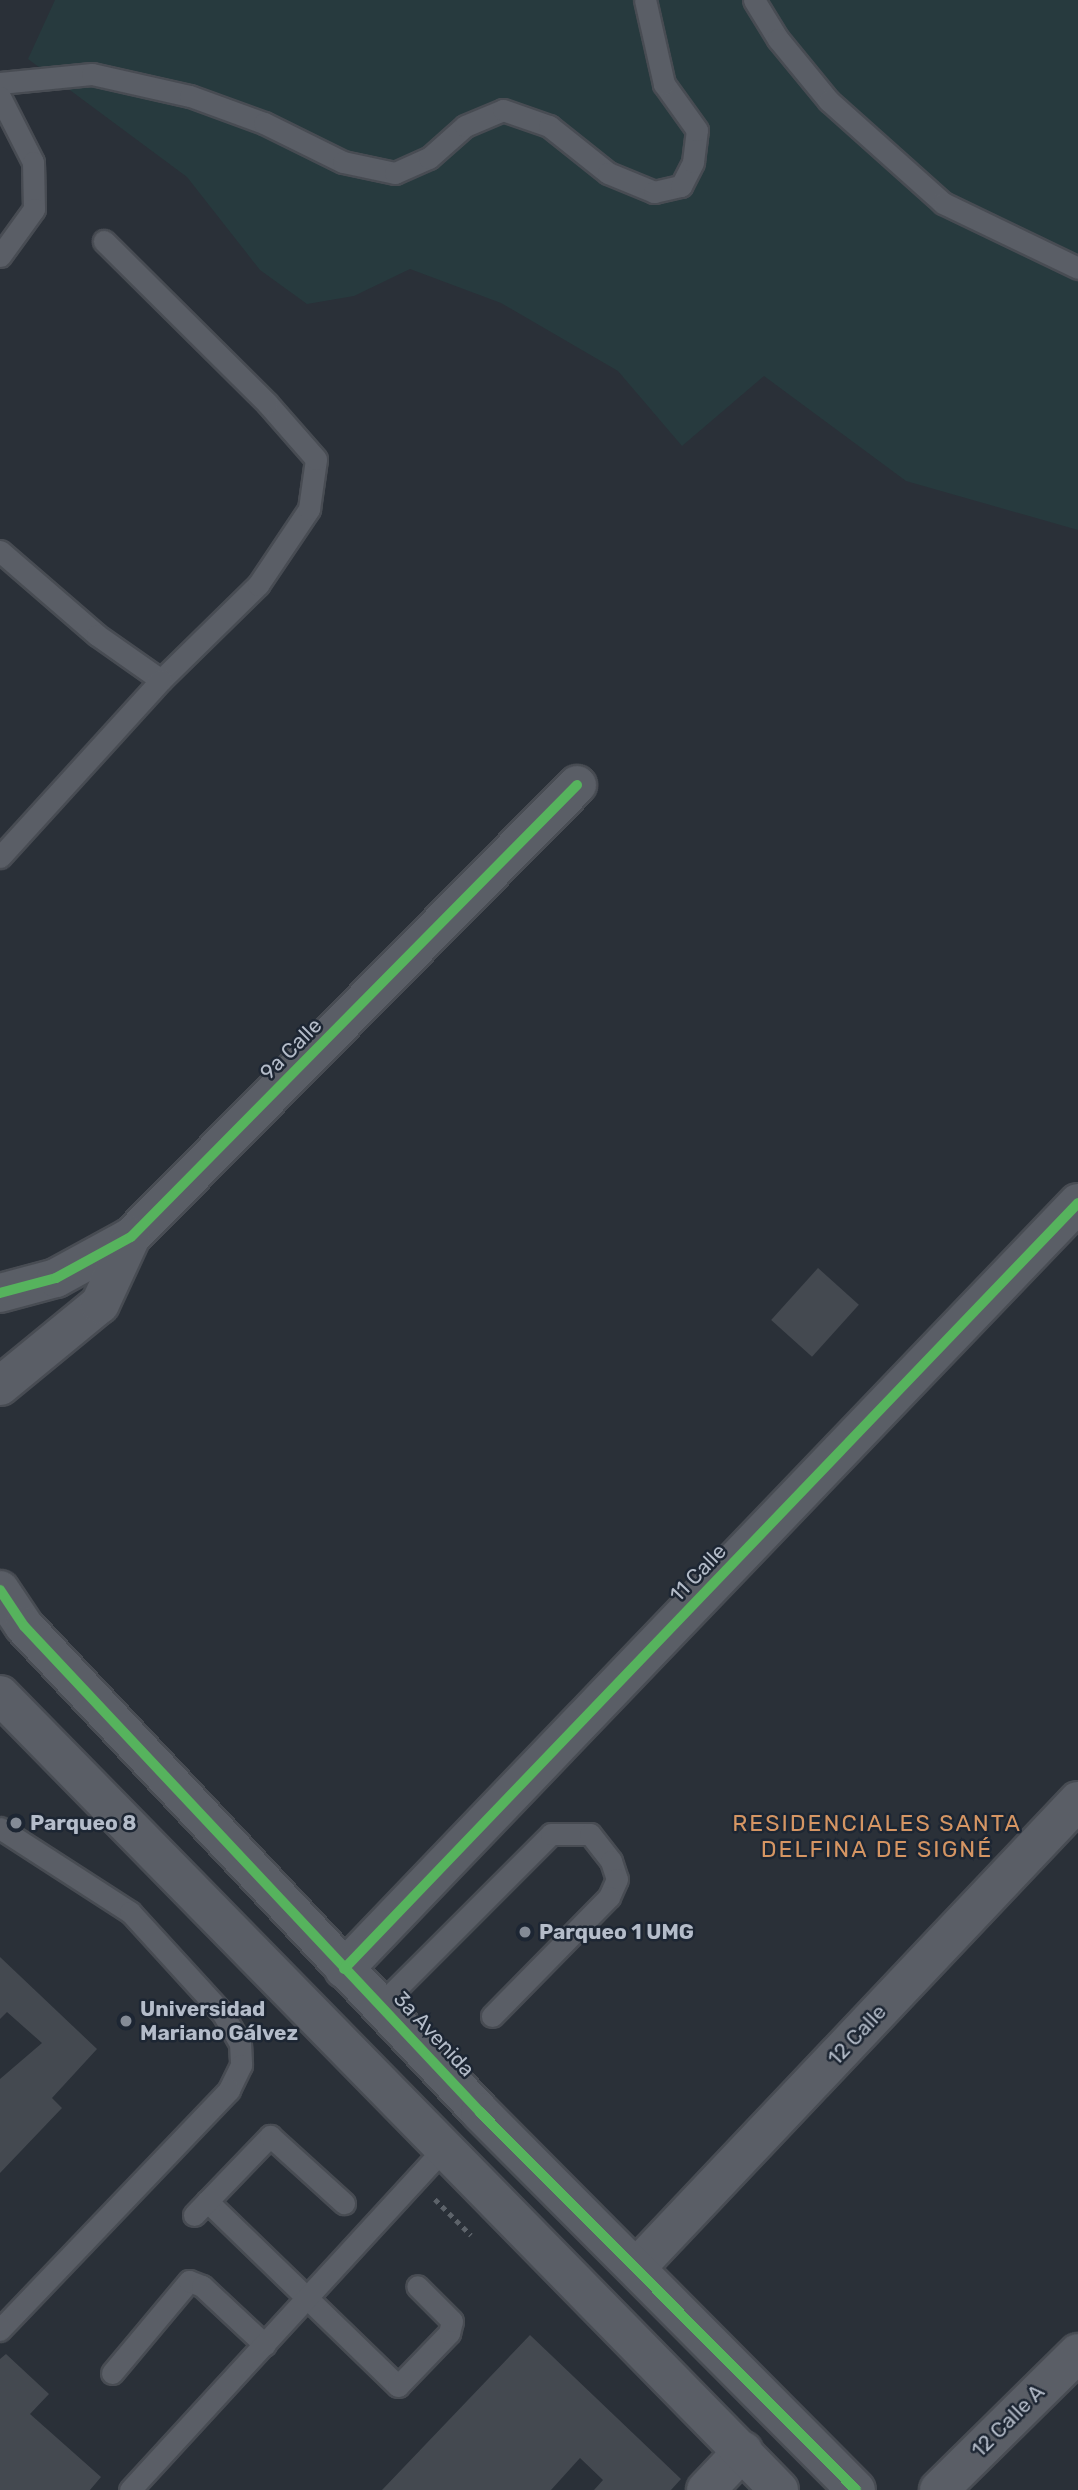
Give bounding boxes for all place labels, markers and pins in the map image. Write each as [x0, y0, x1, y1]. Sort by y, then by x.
place label: Parqueo 8 [30, 1810, 136, 1836]
marker: Parqueo 8 [8, 1815, 24, 1831]
place label: Parqueo 1 UMG [539, 1919, 694, 1945]
marker: Parqueo 1 UMG [517, 1924, 533, 1940]
place label: Universidad Mariano Gálvez [140, 1996, 298, 2046]
marker: Universidad Mariano Gálvez [118, 2013, 134, 2029]

